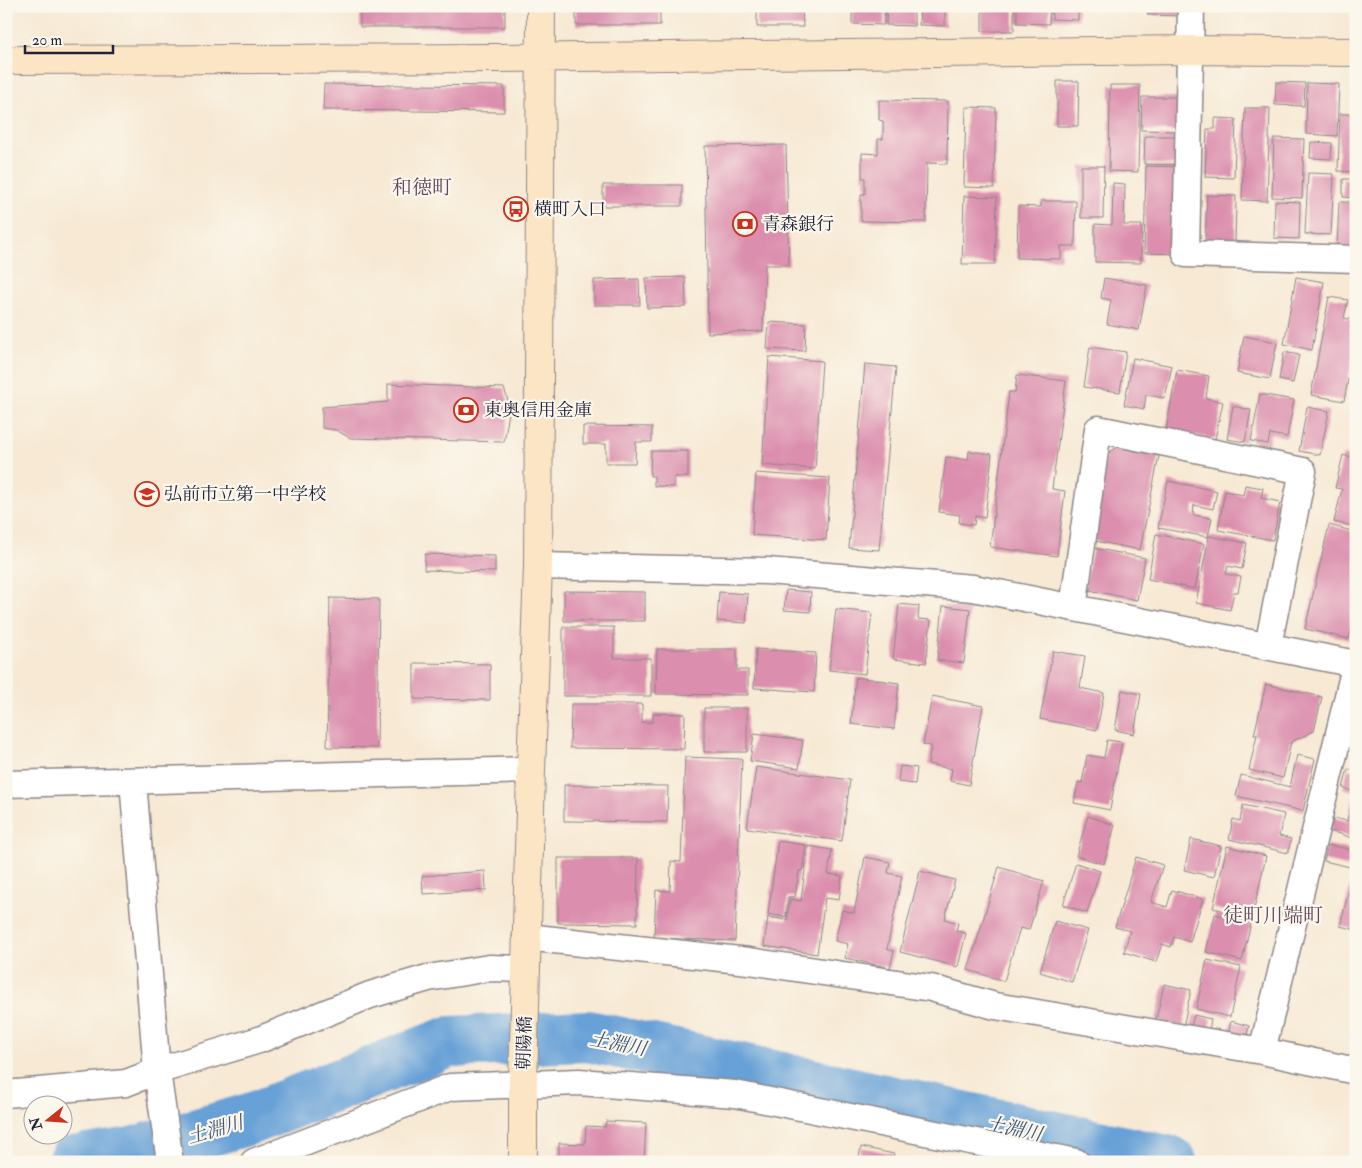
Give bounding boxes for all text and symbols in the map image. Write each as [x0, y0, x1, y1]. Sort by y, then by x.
scale bar [25, 22, 112, 54]
text: 20 m [32, 31, 62, 50]
district label: 和徳町 [392, 175, 452, 200]
bus stop icon: 横町入口 [503, 196, 529, 222]
place label: 横町入口 [534, 198, 606, 221]
bank icon: 青森銀行 [732, 211, 758, 237]
place label: 青森銀行 [762, 213, 834, 236]
bank icon: 東奥信用金庫 [453, 397, 479, 423]
place label: 東奥信用金庫 [484, 399, 592, 422]
school or university icon: 弘前市立第一中学校 [134, 481, 160, 507]
place label: 弘前市立第一中学校 [164, 483, 326, 506]
district label: 徒町川端町 [1223, 903, 1323, 928]
street label: 朝陽橋 [512, 1016, 537, 1070]
water label: 土淵川 [588, 1027, 650, 1062]
north arrow [22, 1096, 72, 1146]
water label: 土淵川 [185, 1110, 248, 1149]
water label: 土淵川 [983, 1111, 1046, 1147]
text: N [26, 1115, 46, 1133]

